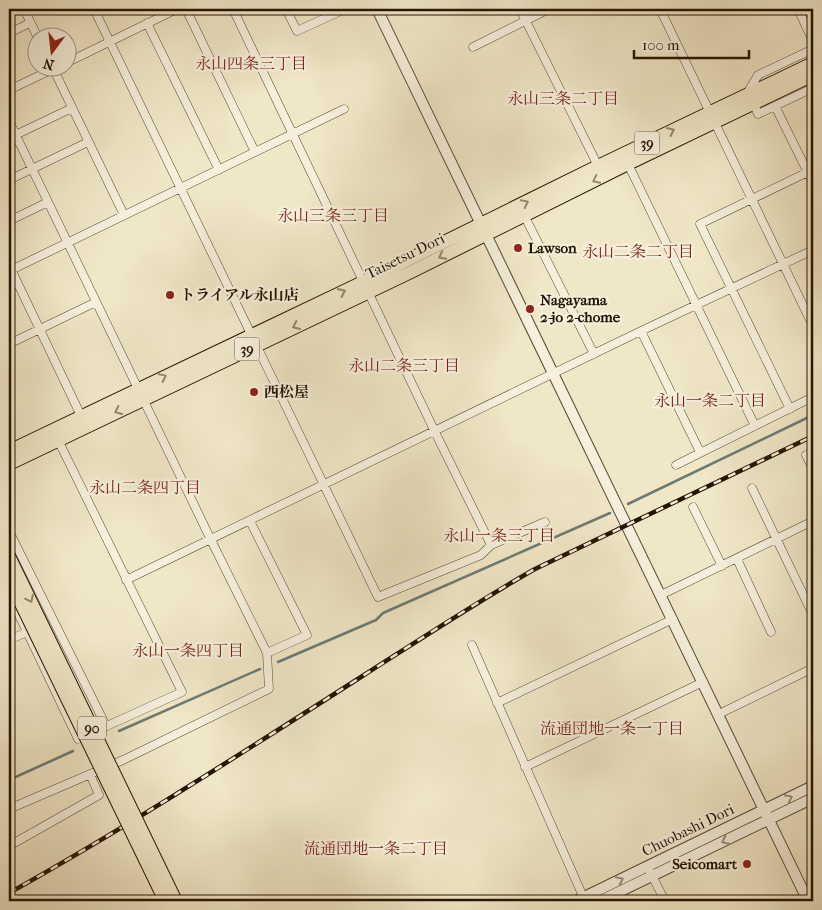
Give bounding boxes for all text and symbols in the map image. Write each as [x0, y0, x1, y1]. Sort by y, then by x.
north arrow [28, 28, 78, 78]
scale bar [634, 28, 750, 60]
text: 100 m [642, 36, 680, 54]
text: N [41, 54, 56, 74]
district label: 永山四条三丁目 [195, 54, 307, 73]
district label: 永山三条二丁目 [507, 89, 619, 108]
one-way arrow [666, 127, 675, 137]
road number: 39 [634, 132, 660, 154]
one-way arrow [592, 173, 601, 184]
one-way arrow [520, 199, 529, 209]
district label: 永山三条三丁目 [277, 206, 389, 225]
street label: Taisetsu Dori [363, 229, 448, 283]
place label: Lawson [528, 239, 577, 257]
marker: Lawson [512, 242, 524, 254]
district label: 永山二条二丁目 [582, 242, 694, 261]
one-way arrow [439, 250, 448, 260]
place label: トライアル永山店 [180, 286, 299, 304]
one-way arrow [337, 288, 346, 298]
marker: トライアル永山店 [164, 289, 176, 301]
place label: Nagayama 2-jo 2-chome [540, 291, 621, 326]
marker: Nagayama 2-jo 2-chome [524, 303, 536, 315]
one-way arrow [292, 320, 301, 330]
road number: 39 [234, 338, 260, 360]
district label: 永山二条三丁目 [348, 356, 460, 375]
one-way arrow [158, 372, 167, 383]
place label: 西松屋 [264, 383, 309, 401]
marker: 西松屋 [248, 386, 260, 398]
district label: 永山一条二丁目 [654, 391, 766, 410]
one-way arrow [114, 405, 123, 415]
district label: 永山二条四丁目 [89, 478, 201, 497]
district label: 永山一条三丁目 [443, 526, 555, 545]
one-way arrow [24, 594, 34, 603]
district label: 永山一条四丁目 [132, 641, 244, 660]
road number: 90 [78, 716, 106, 740]
district label: 流通団地一条一丁目 [540, 719, 684, 738]
one-way arrow [784, 794, 793, 804]
street label: Chuobashi Dori [639, 800, 738, 860]
one-way arrow [721, 835, 730, 845]
district label: 流通団地一条二丁目 [304, 839, 448, 858]
place label: Seicomart [672, 855, 738, 873]
marker: Seicomart [741, 858, 753, 870]
one-way arrow [614, 876, 623, 886]

